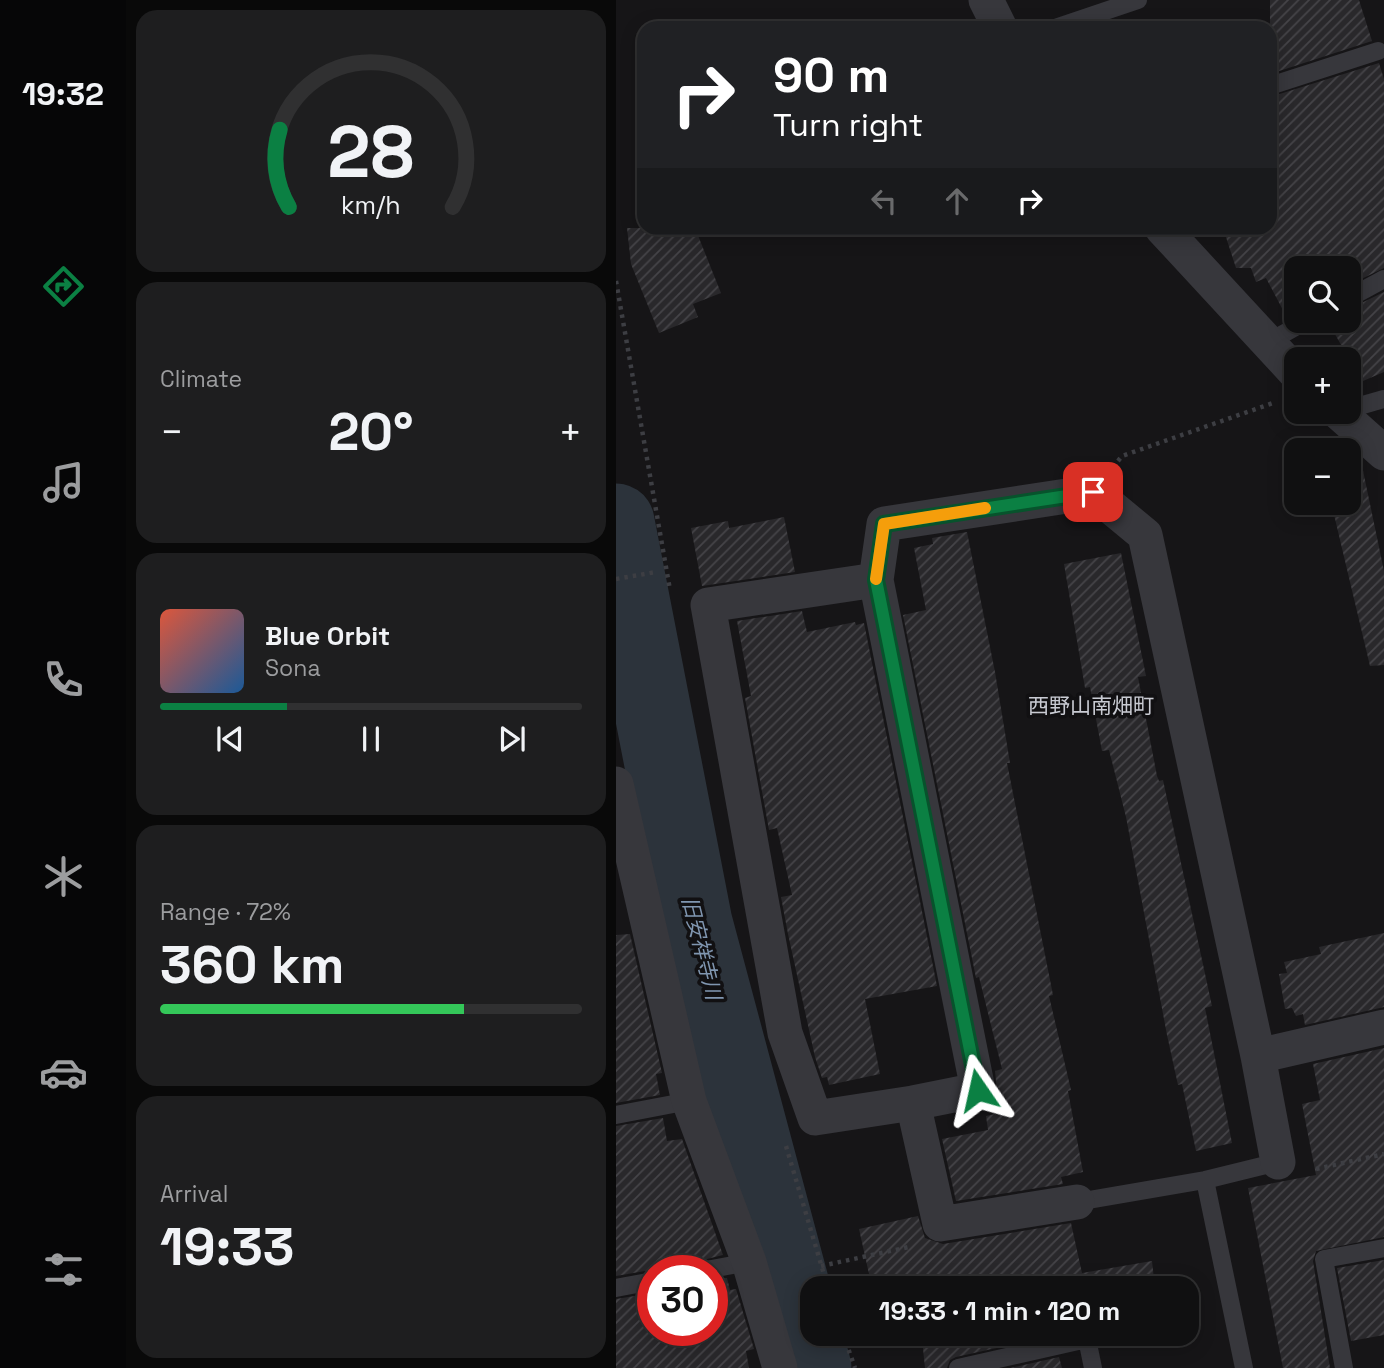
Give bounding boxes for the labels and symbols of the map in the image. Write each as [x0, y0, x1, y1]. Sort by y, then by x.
pin [1063, 462, 1123, 522]
district label: 西野山南畑町 [1028, 692, 1154, 719]
water label: 旧安祥寺川 [676, 894, 728, 1004]
position arrow [941, 1053, 1015, 1127]
speed limit sign: 30 [637, 1255, 728, 1346]

